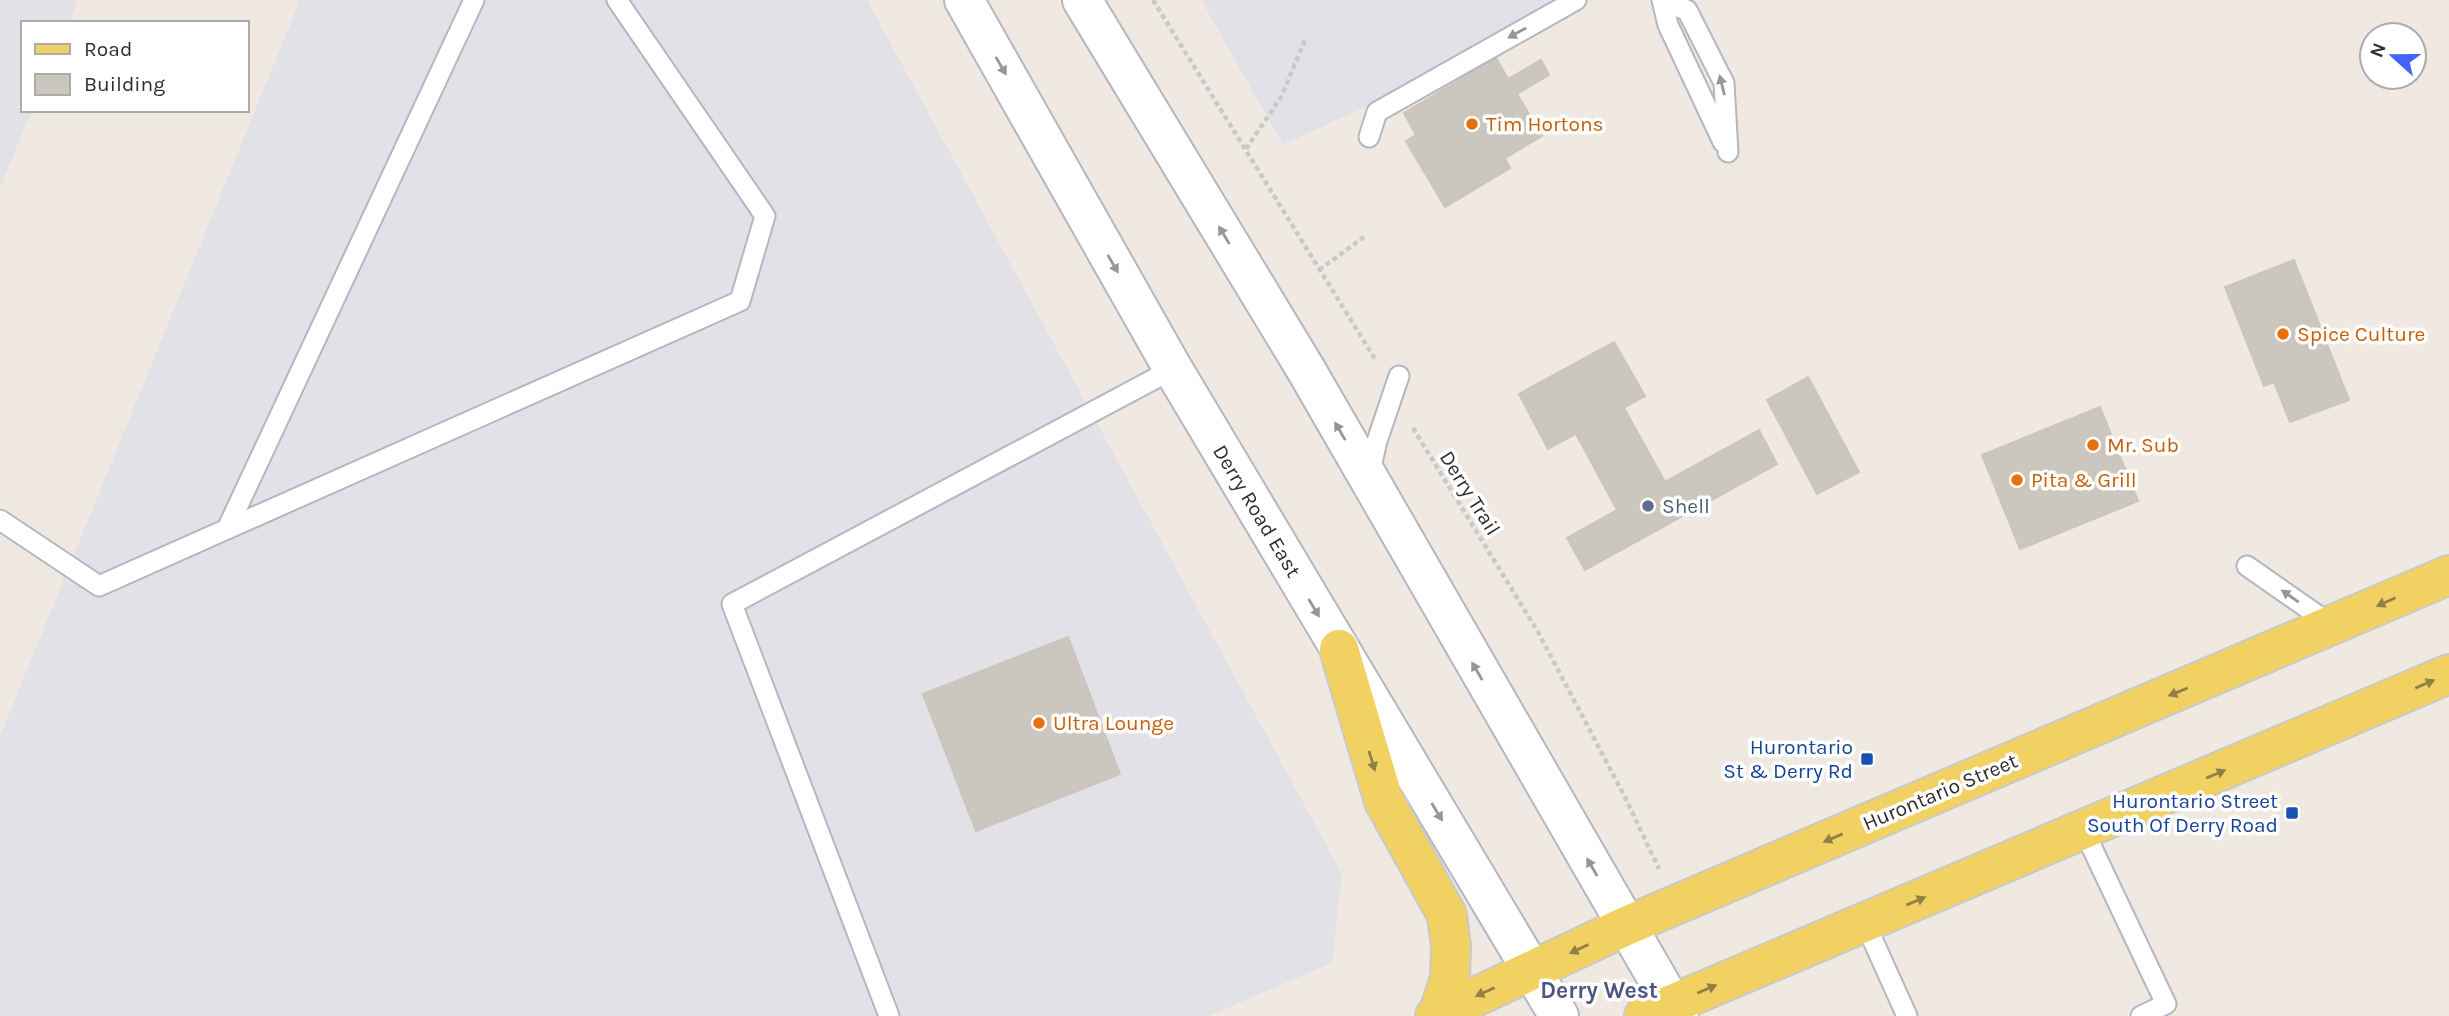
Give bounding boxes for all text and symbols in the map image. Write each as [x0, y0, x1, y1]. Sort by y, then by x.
legend [21, 21, 248, 112]
north arrow [2358, 21, 2428, 91]
one-way arrow [1507, 27, 1527, 39]
text: Road [84, 37, 132, 61]
text: N [2365, 40, 2391, 61]
one-way arrow [995, 56, 1007, 75]
text: Building [84, 72, 165, 96]
one-way arrow [1716, 73, 1727, 95]
place label: Tim Hortons [1486, 112, 1604, 136]
marker: Tim Hortons [1464, 116, 1480, 132]
one-way arrow [1218, 225, 1231, 244]
one-way arrow [1107, 254, 1119, 273]
place label: Spice Culture [2297, 322, 2425, 346]
marker: Spice Culture [2275, 326, 2291, 342]
one-way arrow [1334, 421, 1346, 440]
place label: Mr. Sub [2107, 433, 2179, 457]
marker: Mr. Sub [2085, 437, 2101, 453]
street label: Derry Road East [1208, 440, 1306, 582]
street label: Derry Trail [1435, 446, 1505, 540]
place label: Pita & Grill [2031, 468, 2137, 492]
marker: Pita & Grill [2009, 472, 2025, 488]
place label: Shell [1662, 494, 1710, 518]
marker: Shell [1640, 498, 1656, 514]
one-way arrow [2281, 589, 2299, 603]
one-way arrow [2376, 597, 2397, 608]
one-way arrow [1308, 599, 1321, 618]
one-way arrow [1471, 661, 1483, 680]
one-way arrow [2415, 679, 2436, 690]
one-way arrow [2167, 687, 2188, 698]
place label: Ultra Lounge [1053, 711, 1174, 735]
marker: Ultra Lounge [1031, 715, 1047, 731]
place label: Hurontario St & Derry Rd [1723, 735, 1853, 783]
street label: Hurontario Street [1859, 749, 2021, 835]
one-way arrow [1367, 751, 1377, 772]
marker: Hurontario St & Derry Rd [1859, 751, 1875, 767]
one-way arrow [2206, 768, 2226, 780]
place label: Hurontario Street South Of Derry Road [2087, 789, 2278, 837]
one-way arrow [1431, 803, 1443, 822]
marker: Hurontario Street South Of Derry Road [2284, 805, 2300, 821]
one-way arrow [1822, 833, 1843, 844]
one-way arrow [1585, 858, 1598, 877]
one-way arrow [1906, 895, 1927, 906]
one-way arrow [1569, 944, 1589, 955]
district label: Derry West [1540, 977, 1658, 1004]
one-way arrow [1696, 983, 1717, 994]
one-way arrow [1474, 987, 1495, 998]

